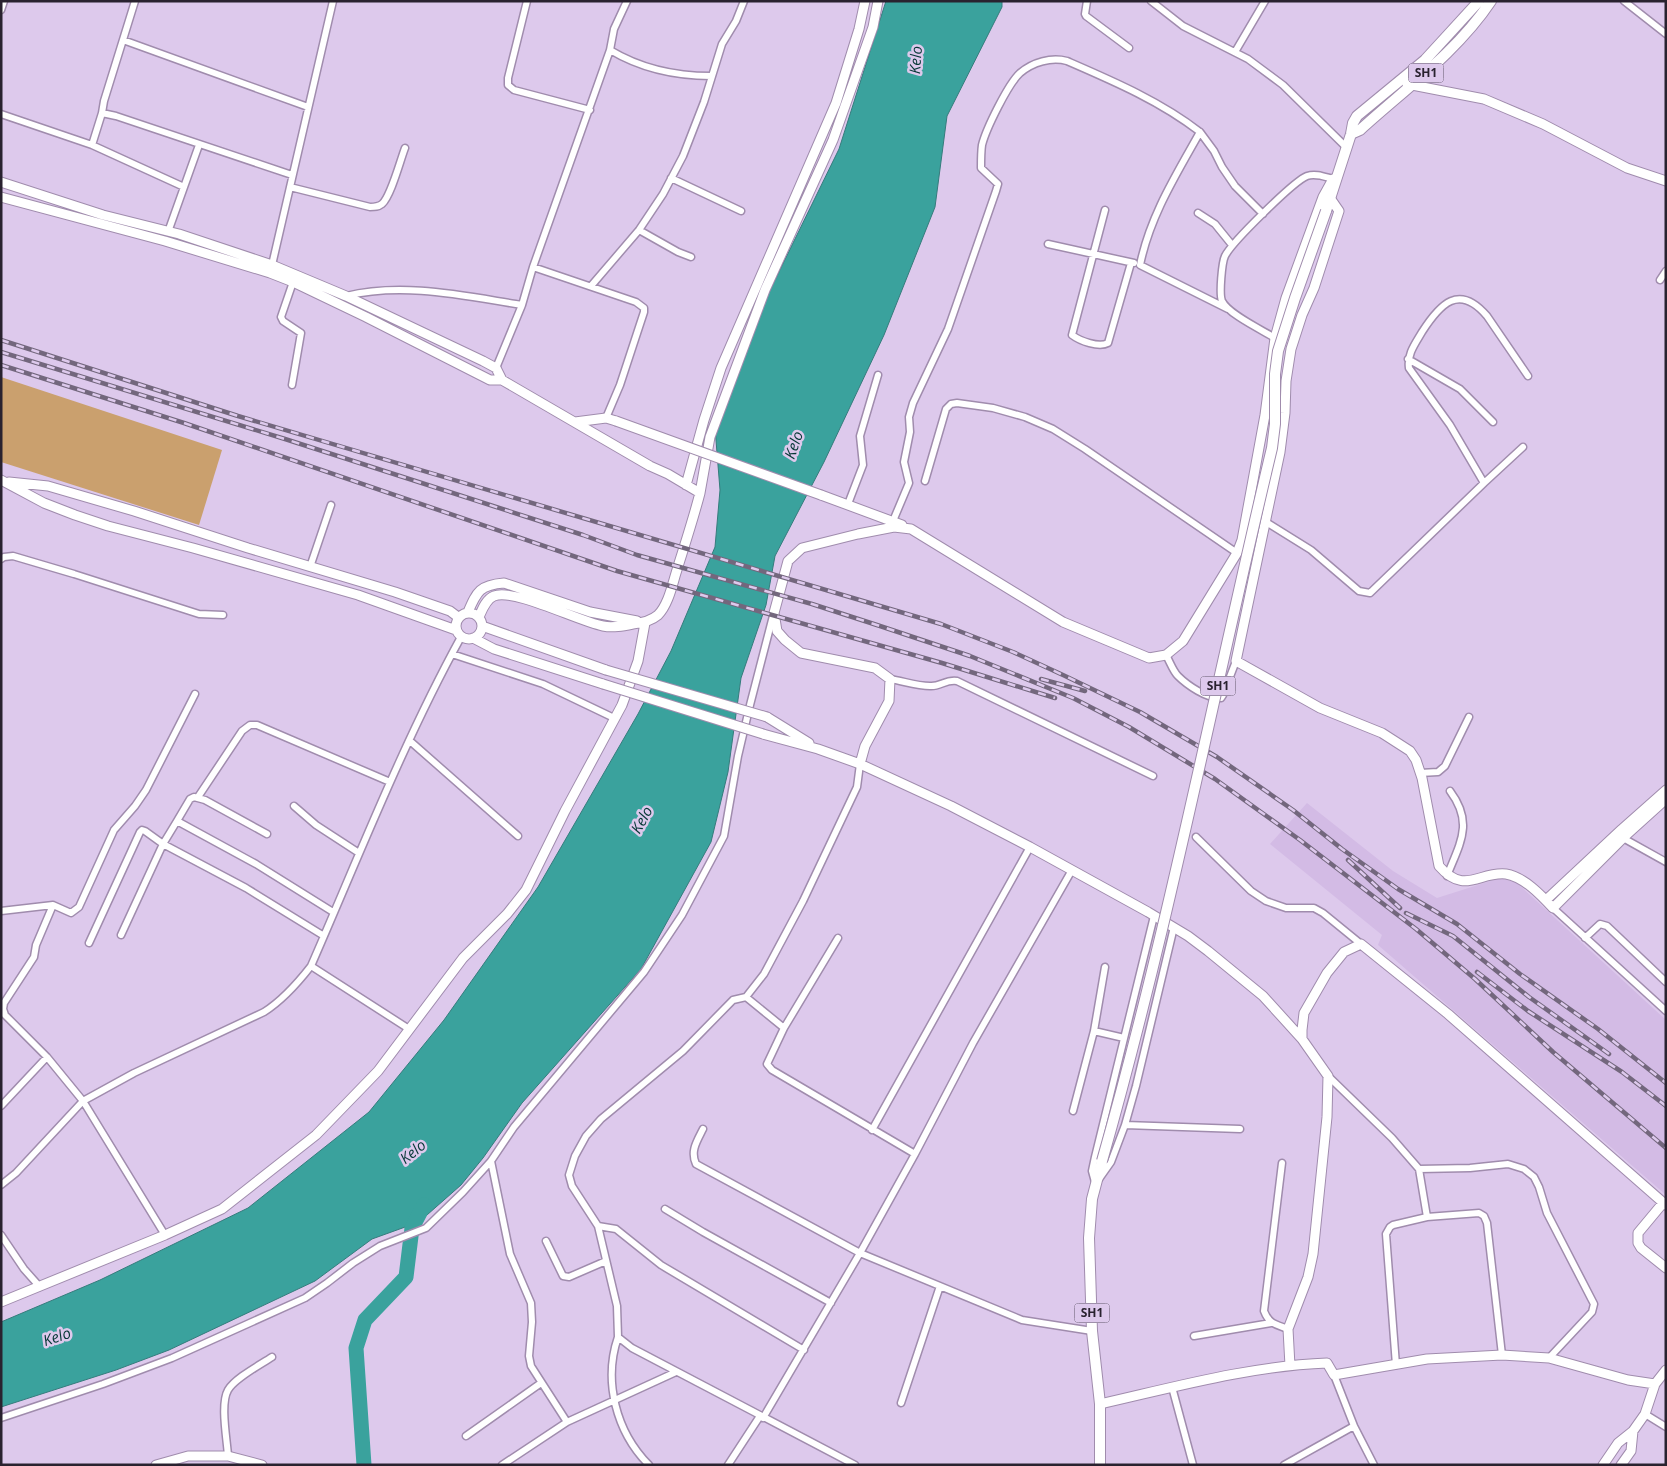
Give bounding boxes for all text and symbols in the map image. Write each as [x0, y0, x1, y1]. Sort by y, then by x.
water label: Kelo [904, 45, 926, 75]
road number: SH1 [1408, 64, 1444, 82]
water label: Kelo [779, 428, 807, 461]
road number: SH1 [1200, 676, 1236, 696]
water label: Kelo [626, 802, 657, 837]
water label: Kelo [395, 1135, 430, 1168]
road number: SH1 [1074, 1304, 1110, 1322]
water label: Kelo [40, 1322, 73, 1350]

